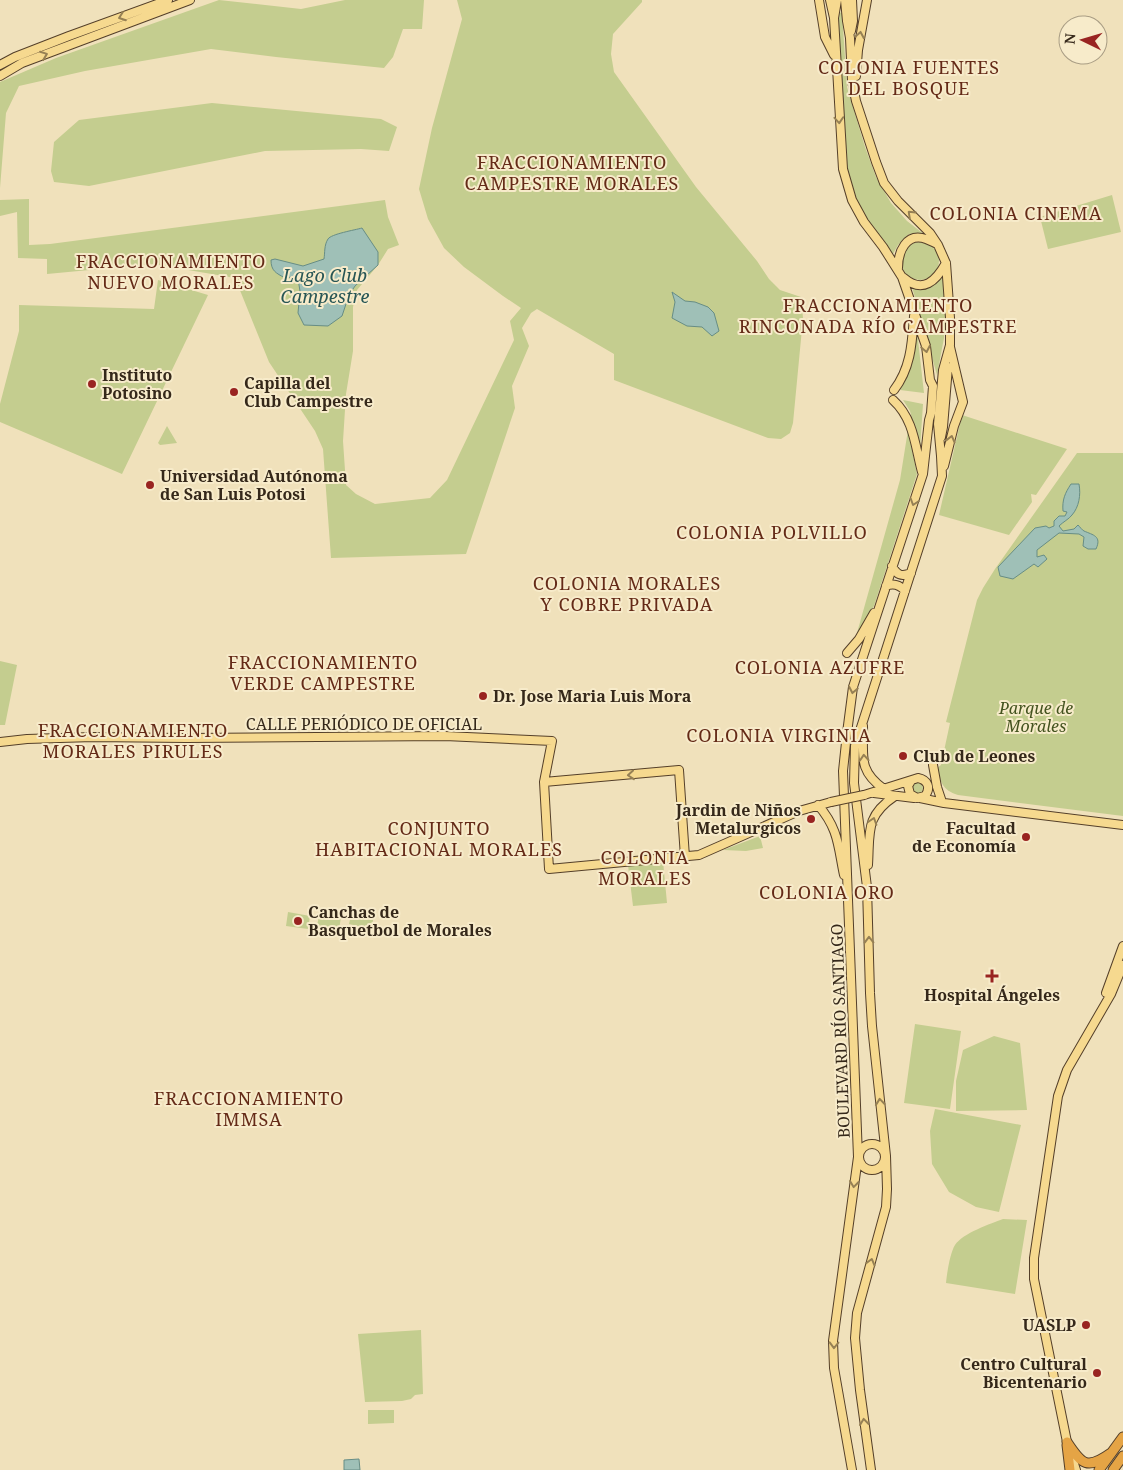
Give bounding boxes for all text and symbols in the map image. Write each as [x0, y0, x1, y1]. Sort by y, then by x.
one-way arrow [118, 11, 127, 21]
north arrow [1058, 15, 1108, 65]
one-way arrow [855, 31, 865, 39]
text: N [1060, 32, 1079, 45]
one-way arrow [39, 51, 48, 61]
district label: COLONIA FUENTES DEL BOSQUE [818, 55, 1000, 100]
one-way arrow [834, 116, 845, 124]
district label: FRACCIONAMIENTO CAMPESTRE MORALES [465, 150, 679, 195]
district label: COLONIA CINEMA [930, 201, 1102, 225]
one-way arrow [907, 211, 916, 220]
district label: FRACCIONAMIENTO NUEVO MORALES [76, 249, 266, 294]
water label: Lago Club Campestre [280, 263, 370, 308]
district label: FRACCIONAMIENTO RINCONADA RÍO CAMPESTRE [739, 293, 1017, 338]
one-way arrow [920, 345, 931, 353]
place label: Instituto Potosino [102, 364, 173, 404]
place label: Capilla del Club Campestre [244, 372, 373, 412]
marker: Instituto Potosino [86, 378, 98, 390]
marker: Capilla del Club Campestre [228, 386, 240, 398]
one-way arrow [945, 434, 956, 443]
place label: Universidad Autónoma de San Luis Potosi [160, 465, 348, 505]
marker: Universidad Autónoma de San Luis Potosi [144, 479, 156, 491]
one-way arrow [910, 498, 920, 506]
district label: COLONIA POLVILLO [676, 520, 868, 544]
district label: COLONIA MORALES Y COBRE PRIVADA [533, 571, 721, 616]
district label: FRACCIONAMIENTO VERDE CAMPESTRE [228, 650, 418, 695]
district label: COLONIA AZUFRE [735, 655, 905, 679]
place label: Dr. Jose Maria Luis Mora [493, 685, 692, 707]
one-way arrow [849, 686, 859, 695]
marker: Dr. Jose Maria Luis Mora [477, 690, 489, 702]
park label: Parque de Morales [998, 697, 1073, 737]
street label: CALLE PERIÓDICO DE OFICIAL [246, 713, 482, 735]
district label: FRACCIONAMIENTO MORALES PIRULES [38, 718, 228, 763]
district label: COLONIA VIRGINIA [686, 723, 872, 747]
place label: Club de Leones [913, 745, 1036, 767]
marker: Club de Leones [897, 750, 909, 762]
one-way arrow [858, 754, 869, 762]
one-way arrow [626, 769, 634, 780]
place label: Jardin de Niños Metalurgicos [675, 799, 801, 839]
marker: Jardin de Niños Metalurgicos [805, 813, 817, 825]
district label: CONJUNTO HABITACIONAL MORALES [315, 816, 563, 861]
one-way arrow [868, 817, 878, 826]
place label: Facultad de Economía [912, 817, 1017, 857]
marker: Facultad de Economía [1020, 831, 1032, 843]
district label: COLONIA MORALES [598, 845, 692, 890]
district label: COLONIA ORO [759, 880, 895, 904]
place label: Canchas de Basquetbol de Morales [308, 901, 492, 941]
marker: Canchas de Basquetbol de Morales [292, 915, 304, 927]
street label: BOULEVARD RÍO SANTIAGO [825, 923, 855, 1139]
one-way arrow [864, 935, 874, 943]
marker: Hospital Ángeles [985, 969, 999, 983]
place label: Hospital Ángeles [924, 984, 1060, 1006]
district label: FRACCIONAMIENTO IMMSA [154, 1086, 344, 1131]
one-way arrow [875, 1097, 886, 1105]
one-way arrow [850, 1180, 860, 1188]
one-way arrow [865, 1257, 876, 1266]
place label: UASLP [1022, 1314, 1076, 1336]
marker: UASLP [1080, 1319, 1092, 1331]
one-way arrow [829, 1342, 839, 1349]
place label: Centro Cultural Bicentenario [960, 1353, 1087, 1393]
marker: Centro Cultural Bicentenario [1091, 1367, 1103, 1379]
one-way arrow [859, 1417, 870, 1425]

